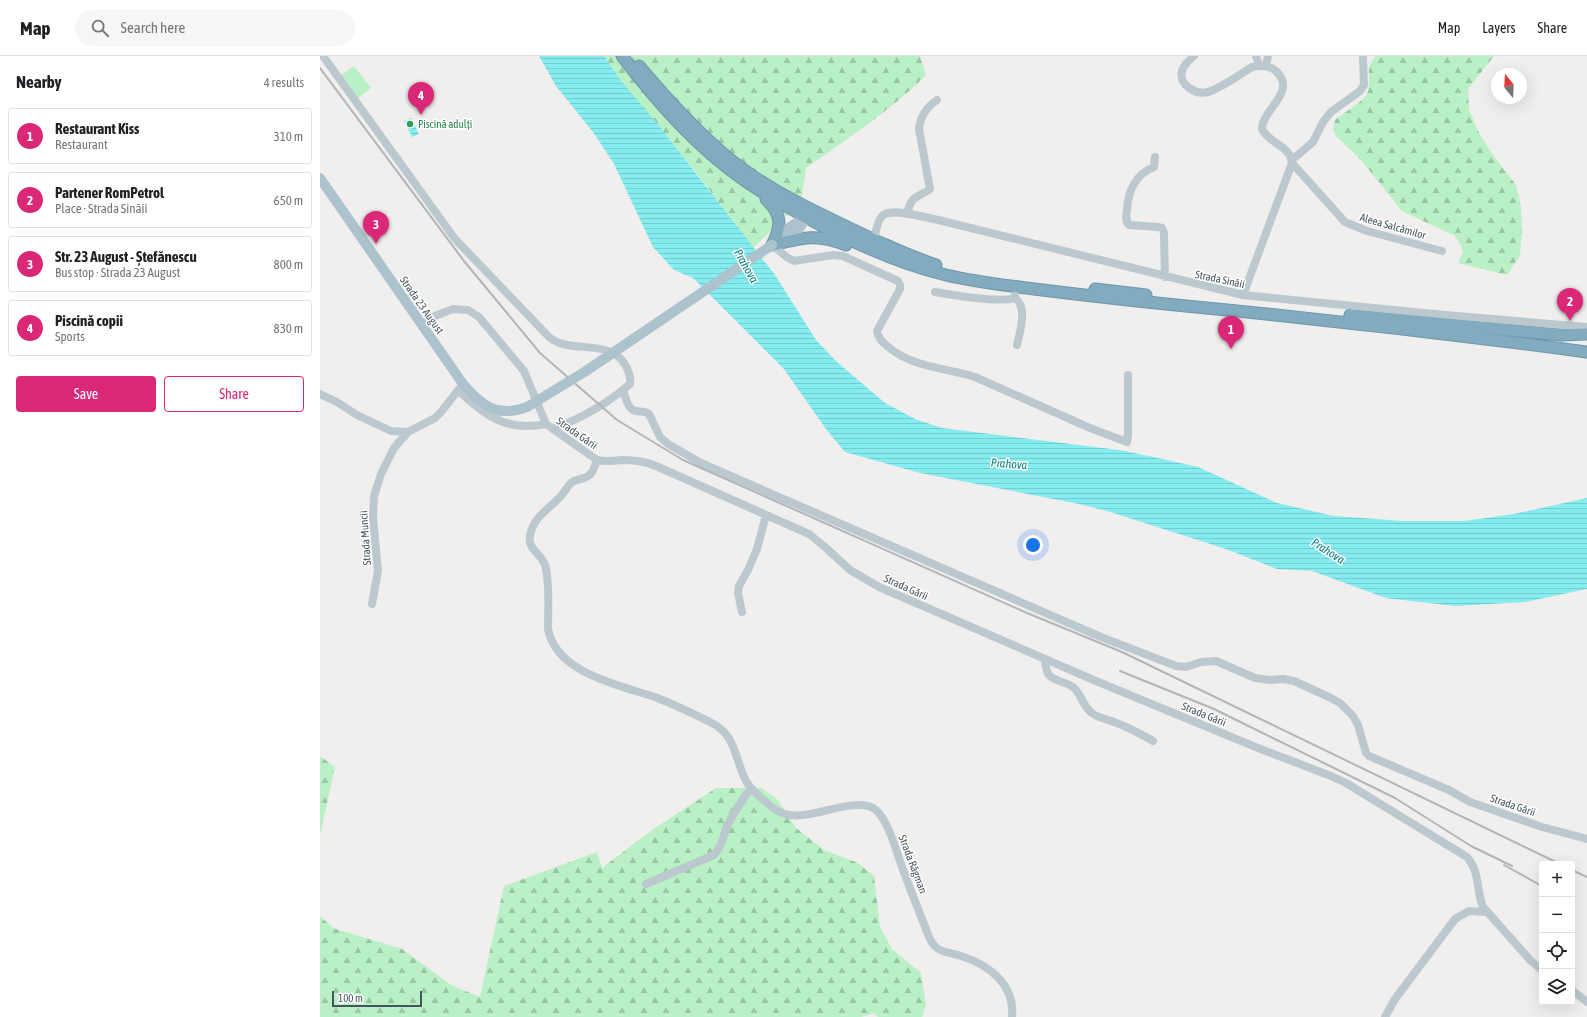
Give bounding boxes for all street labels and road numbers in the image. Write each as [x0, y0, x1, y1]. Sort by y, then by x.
street label: Aleea Salcâmilor [1359, 211, 1428, 241]
street label: Strada Sinăii [1194, 268, 1246, 290]
street label: Strada 23 August [398, 274, 446, 336]
street label: Strada Gării [554, 415, 600, 451]
street label: Strada Muncii [357, 510, 373, 566]
street label: Strada Gării [882, 572, 930, 602]
street label: Strada Gării [1180, 700, 1228, 728]
street label: Strada Gării [1489, 792, 1537, 818]
street label: Strada Răgman [896, 833, 930, 895]

